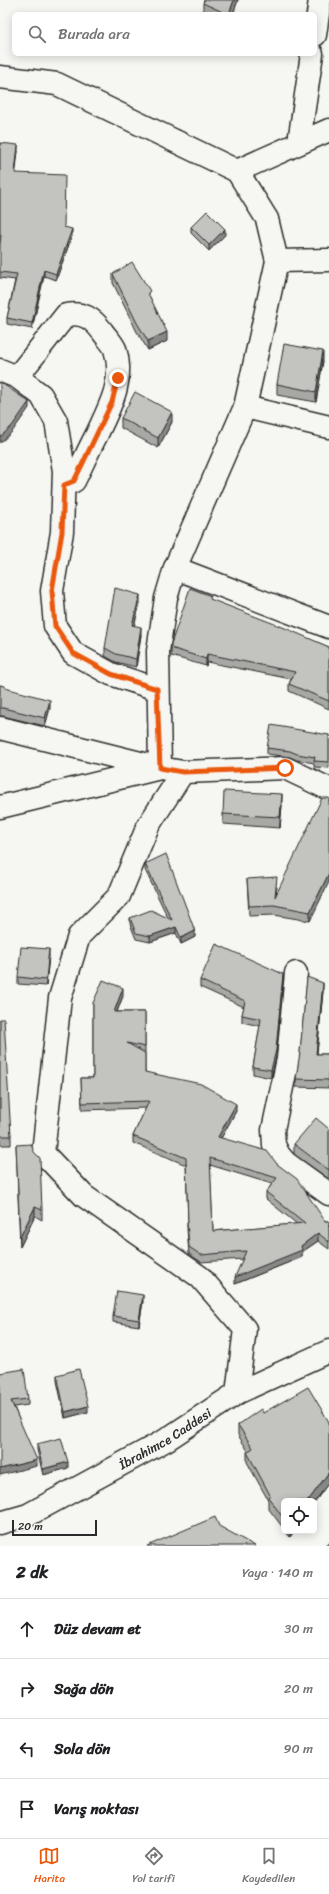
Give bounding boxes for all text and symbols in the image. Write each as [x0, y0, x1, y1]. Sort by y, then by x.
search box [12, 12, 317, 56]
text: Burada ara [58, 21, 130, 47]
icon: search [26, 23, 48, 45]
route end [109, 369, 127, 387]
route start [276, 759, 294, 777]
street label: İbrahimce Caddesi [113, 1401, 216, 1476]
map controls [281, 1498, 317, 1534]
button: locate [281, 1498, 317, 1534]
text: 20 m [18, 1517, 43, 1536]
scale bar [12, 1518, 97, 1537]
text: 2 dk [16, 1557, 48, 1587]
text: Yaya · 140 m [242, 1561, 313, 1584]
text: Düz devam et [54, 1616, 141, 1642]
text: 30 m [284, 1617, 313, 1640]
icon: ahead [16, 1618, 38, 1640]
text: Sağa dön [54, 1676, 114, 1702]
text: 20 m [284, 1677, 313, 1700]
icon: right [16, 1678, 38, 1700]
text: Sola dön [54, 1736, 110, 1762]
text: 90 m [283, 1737, 313, 1760]
icon: left [16, 1738, 38, 1760]
text: Varış noktası [54, 1796, 139, 1822]
icon: arrive [16, 1798, 38, 1820]
tab: Harita [34, 1845, 65, 1888]
tab: Yol tarifi [132, 1845, 175, 1888]
tab: Kaydedilen [242, 1845, 295, 1888]

